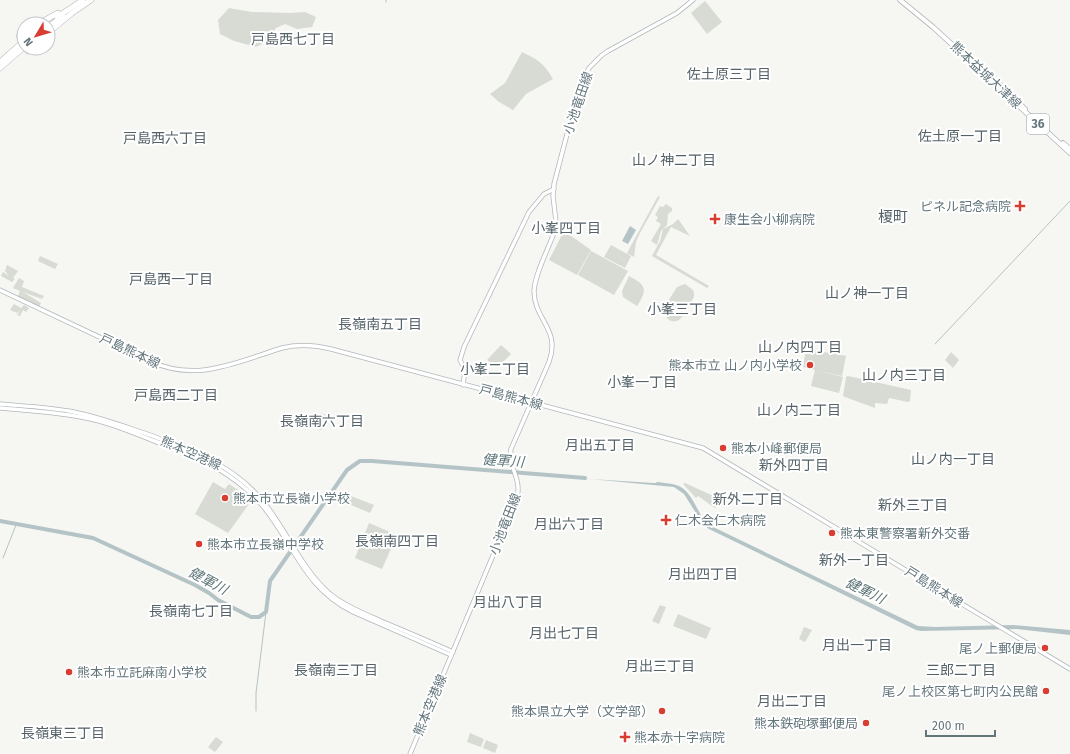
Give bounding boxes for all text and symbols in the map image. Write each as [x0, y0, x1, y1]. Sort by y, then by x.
north arrow [16, 16, 56, 56]
district label: 戸島西七丁目 [251, 31, 335, 48]
text: N [21, 35, 36, 49]
street label: 熊本益城大津線 [948, 38, 1024, 112]
district label: 佐土原三丁目 [687, 66, 771, 83]
street label: 小池竜田線 [560, 70, 596, 136]
road number: 36 [1027, 114, 1049, 134]
district label: 佐土原一丁目 [918, 128, 1002, 145]
district label: 戸島西六丁目 [123, 130, 207, 147]
district label: 山ノ神二丁目 [632, 152, 716, 169]
place label: ピネル記念病院 [920, 199, 1011, 214]
marker: ピネル記念病院 [1014, 200, 1026, 212]
district label: 榎町 [878, 208, 908, 226]
place label: 康生会小柳病院 [724, 212, 815, 227]
marker: 康生会小柳病院 [709, 213, 721, 225]
district label: 小峯四丁目 [531, 220, 601, 237]
district label: 戸島西一丁目 [129, 271, 213, 288]
district label: 山ノ神一丁目 [825, 285, 909, 302]
district label: 小峯三丁目 [647, 301, 717, 318]
district label: 長嶺南五丁目 [338, 316, 422, 333]
street label: 戸島熊本線 [97, 330, 163, 372]
district label: 山ノ内四丁目 [758, 339, 842, 356]
place label: 熊本市立 山ノ内小学校 [669, 358, 802, 373]
marker: 熊本市立 山ノ内小学校 [805, 360, 815, 370]
district label: 小峯二丁目 [460, 361, 530, 378]
district label: 山ノ内三丁目 [862, 367, 946, 384]
district label: 小峯一丁目 [607, 374, 677, 391]
street label: 戸島熊本線 [478, 381, 544, 413]
district label: 戸島西二丁目 [134, 387, 218, 404]
district label: 山ノ内二丁目 [757, 402, 841, 419]
district label: 長嶺南六丁目 [280, 413, 364, 430]
street label: 熊本空港線 [158, 433, 224, 473]
district label: 月出五丁目 [565, 437, 635, 454]
place label: 熊本小峰郵便局 [731, 441, 822, 456]
marker: 熊本小峰郵便局 [718, 443, 728, 453]
water label: 健軍川 [481, 451, 527, 471]
district label: 山ノ内一丁目 [911, 451, 995, 468]
district label: 新外四丁目 [759, 457, 829, 474]
place label: 熊本市立長嶺小学校 [233, 491, 350, 506]
street label: 小池竜田線 [486, 491, 524, 557]
district label: 新外二丁目 [713, 491, 783, 508]
marker: 熊本市立長嶺小学校 [220, 493, 230, 503]
district label: 新外三丁目 [878, 497, 948, 514]
place label: 仁木会仁木病院 [675, 513, 766, 528]
marker: 仁木会仁木病院 [660, 514, 672, 526]
district label: 月出六丁目 [534, 516, 604, 533]
place label: 熊本東警察署新外交番 [840, 526, 970, 541]
marker: 熊本東警察署新外交番 [827, 528, 837, 538]
district label: 長嶺南四丁目 [355, 533, 439, 550]
place label: 熊本市立長嶺中学校 [207, 537, 324, 552]
marker: 熊本市立長嶺中学校 [194, 539, 204, 549]
district label: 新外一丁目 [819, 552, 889, 569]
street label: 戸島熊本線 [902, 563, 966, 611]
water label: 健軍川 [185, 564, 232, 599]
district label: 月出四丁目 [668, 566, 738, 583]
water label: 健軍川 [842, 574, 889, 609]
district label: 月出八丁目 [473, 594, 543, 611]
district label: 長嶺南七丁目 [149, 603, 233, 620]
district label: 月出七丁目 [529, 625, 599, 642]
district label: 月出一丁目 [822, 637, 892, 654]
place label: 尾ノ上郵便局 [959, 641, 1037, 656]
marker: 尾ノ上郵便局 [1040, 643, 1050, 653]
district label: 月出三丁目 [625, 658, 695, 675]
district label: 長嶺南三丁目 [294, 662, 378, 679]
district label: 三郎二丁目 [926, 662, 996, 679]
place label: 熊本市立託麻南小学校 [77, 665, 207, 680]
marker: 熊本市立託麻南小学校 [64, 667, 74, 677]
street label: 熊本空港線 [410, 672, 450, 738]
place label: 尾ノ上校区第七町内公民館 [882, 684, 1038, 699]
marker: 尾ノ上校区第七町内公民館 [1041, 686, 1051, 696]
district label: 月出二丁目 [757, 693, 827, 710]
place label: 熊本県立大学（文学部） [511, 704, 654, 719]
marker: 熊本県立大学（文学部） [657, 706, 667, 716]
scale bar [926, 712, 995, 738]
place label: 熊本鉄砲塚郵便局 [754, 716, 858, 731]
marker: 熊本鉄砲塚郵便局 [861, 718, 871, 728]
text: 200 m [932, 719, 965, 733]
district label: 長嶺東三丁目 [21, 725, 105, 742]
place label: 熊本赤十字病院 [634, 730, 725, 745]
marker: 熊本赤十字病院 [619, 731, 631, 743]

